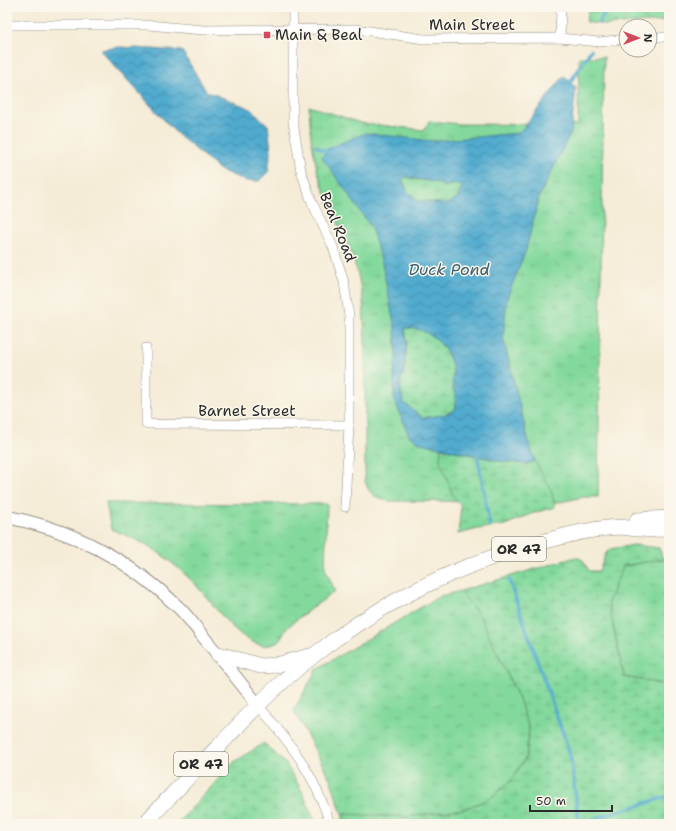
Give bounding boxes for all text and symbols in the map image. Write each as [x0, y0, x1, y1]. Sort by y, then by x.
street label: Main Street [429, 15, 515, 35]
north arrow [618, 18, 658, 58]
place label: Main & Beal [275, 25, 363, 45]
marker: Main & Beal [262, 30, 272, 40]
text: N [640, 34, 655, 43]
street label: Beal Road [315, 189, 361, 265]
water label: Duck Pond [408, 259, 490, 280]
street label: Barnet Street [198, 401, 296, 421]
road number: OR 47 [492, 537, 546, 561]
road number: OR 47 [174, 752, 228, 776]
scale bar [530, 787, 612, 813]
text: 50 m [536, 793, 566, 809]

